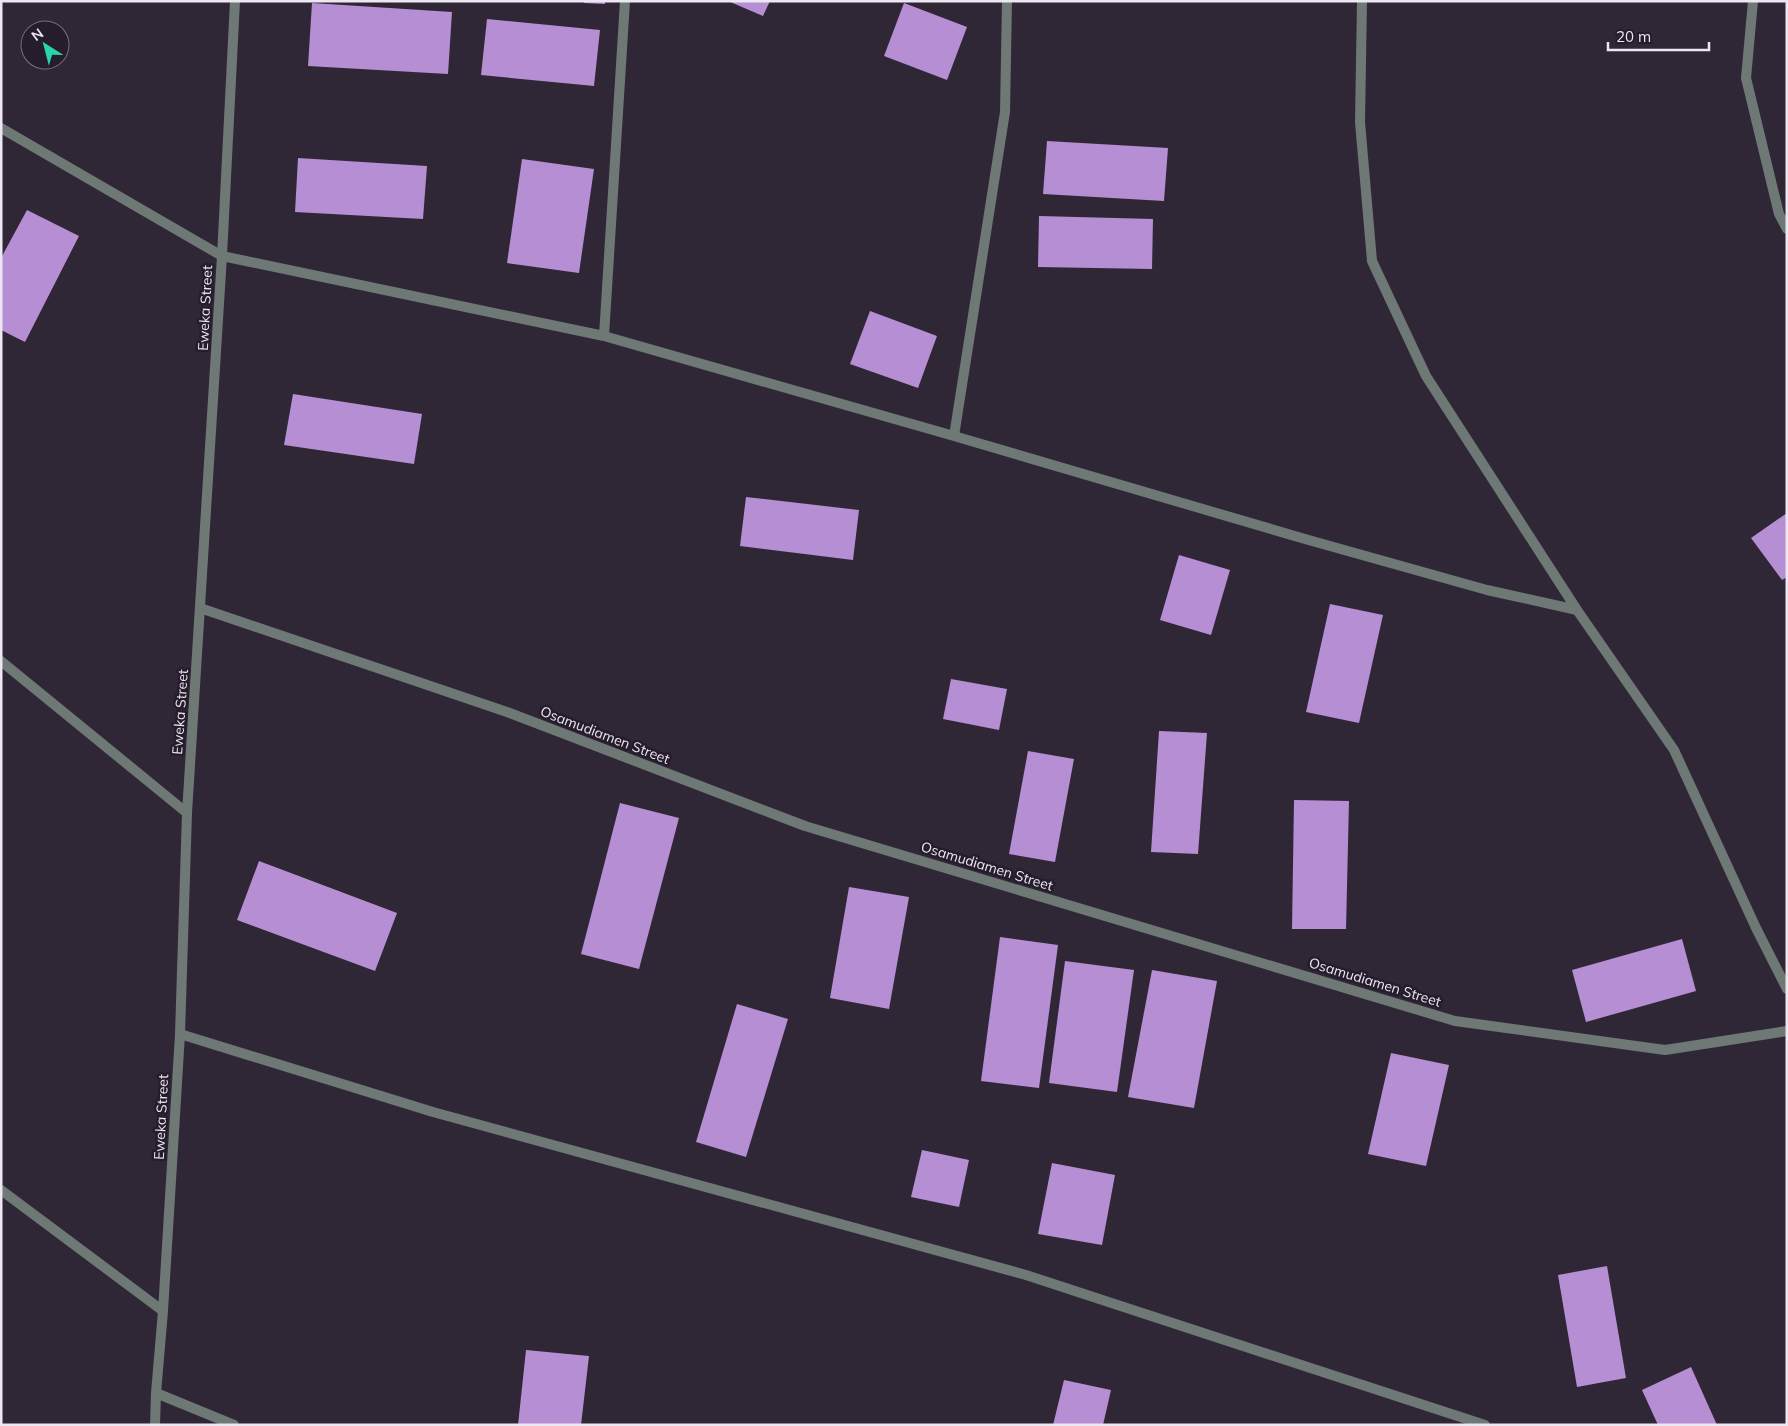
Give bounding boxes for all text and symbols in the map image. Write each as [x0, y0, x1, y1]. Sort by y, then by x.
north arrow [20, 20, 70, 70]
scale bar [1608, 20, 1709, 52]
text: N [28, 24, 47, 45]
text: 20 m [1616, 27, 1651, 46]
street label: Eweka Street [194, 265, 216, 351]
street label: Eweka Street [168, 669, 192, 755]
street label: Osamudiamen Street [538, 702, 672, 768]
street label: Osamudiamen Street [919, 837, 1055, 895]
street label: Osamudiamen Street [1307, 953, 1443, 1011]
street label: Eweka Street [150, 1074, 172, 1160]

